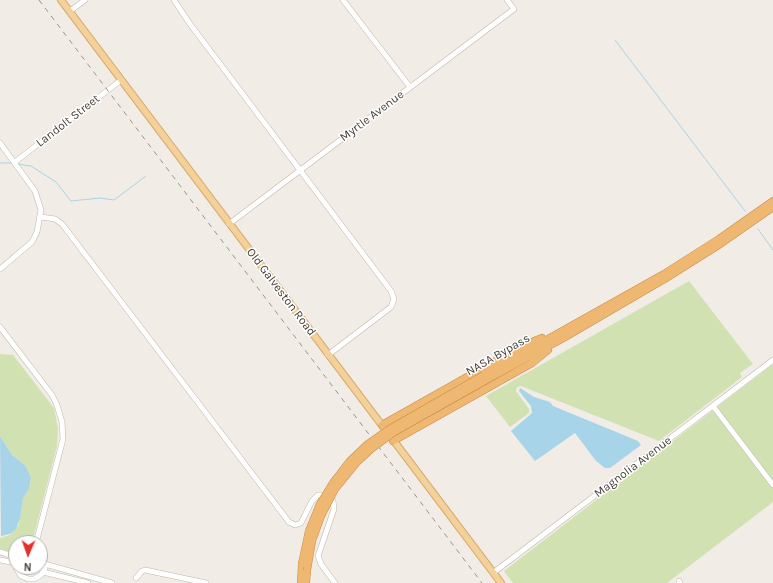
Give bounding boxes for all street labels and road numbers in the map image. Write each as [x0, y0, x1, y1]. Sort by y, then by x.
street label: Myrtle Avenue [337, 87, 407, 145]
street label: Landolt Street [33, 92, 103, 150]
street label: Old Galveston Road [243, 245, 319, 339]
street label: NASA Bypass [463, 331, 533, 379]
street label: Magnolia Avenue [591, 433, 675, 501]

